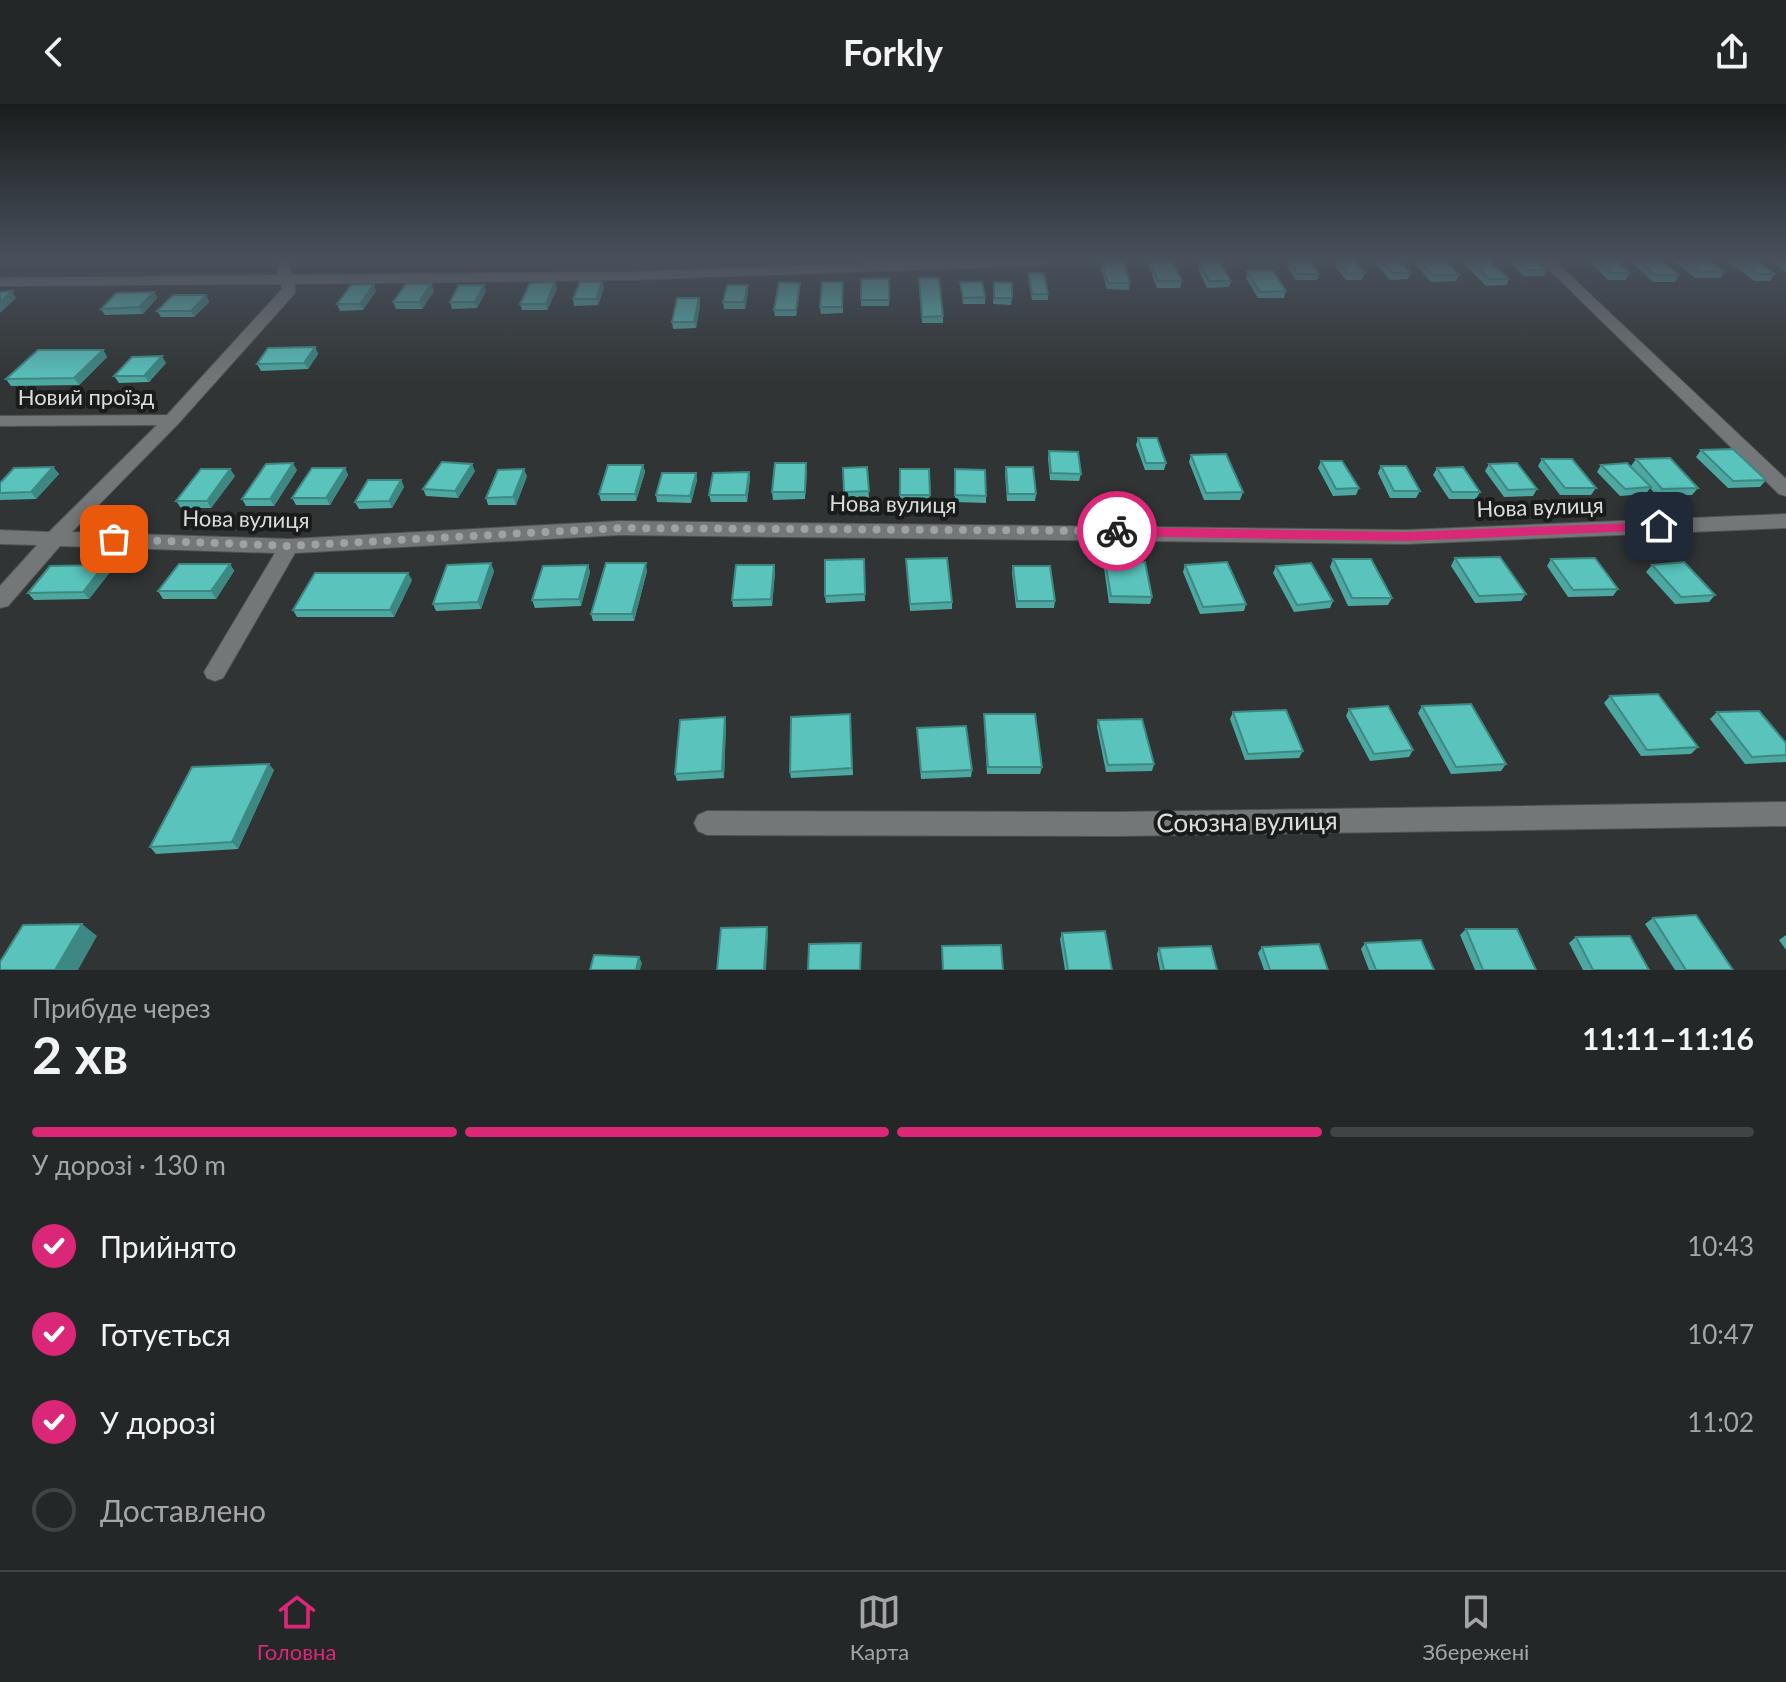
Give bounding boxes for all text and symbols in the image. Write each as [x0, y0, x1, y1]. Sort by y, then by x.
icon: back [32, 30, 76, 74]
text: Forkly [843, 30, 943, 74]
icon: share [1710, 30, 1754, 74]
street label: Новий проїзд [18, 383, 155, 410]
street label: Нова вулиця [829, 489, 957, 518]
courier [1077, 491, 1157, 571]
street label: Нова вулиця [1476, 491, 1604, 522]
pin [1625, 492, 1693, 560]
street label: Нова вулиця [182, 504, 310, 533]
icon: home [1637, 504, 1681, 548]
pin [80, 505, 148, 573]
icon: bike [1095, 509, 1139, 553]
icon: bag [92, 517, 136, 561]
street label: Союзна вулиця [1156, 803, 1338, 839]
text: Прибуде через [32, 992, 211, 1024]
text: 11:11–11:16 [1582, 1020, 1754, 1056]
text: 2 хв [32, 1023, 128, 1085]
text: У дорозі · 130 m [32, 1149, 226, 1181]
icon: check [32, 1224, 76, 1268]
text: Прийнято [100, 1228, 236, 1264]
text: 10:43 [1687, 1230, 1754, 1262]
icon: check [32, 1312, 76, 1356]
text: Готується [100, 1316, 231, 1352]
text: 10:47 [1687, 1318, 1754, 1350]
icon: check [32, 1400, 76, 1444]
text: У дорозі [100, 1404, 216, 1440]
text: 11:02 [1687, 1406, 1754, 1438]
text: Доставлено [100, 1492, 266, 1528]
tab: Головна [257, 1590, 336, 1665]
tab: Карта [850, 1590, 909, 1665]
tab: Збережені [1422, 1590, 1529, 1665]

